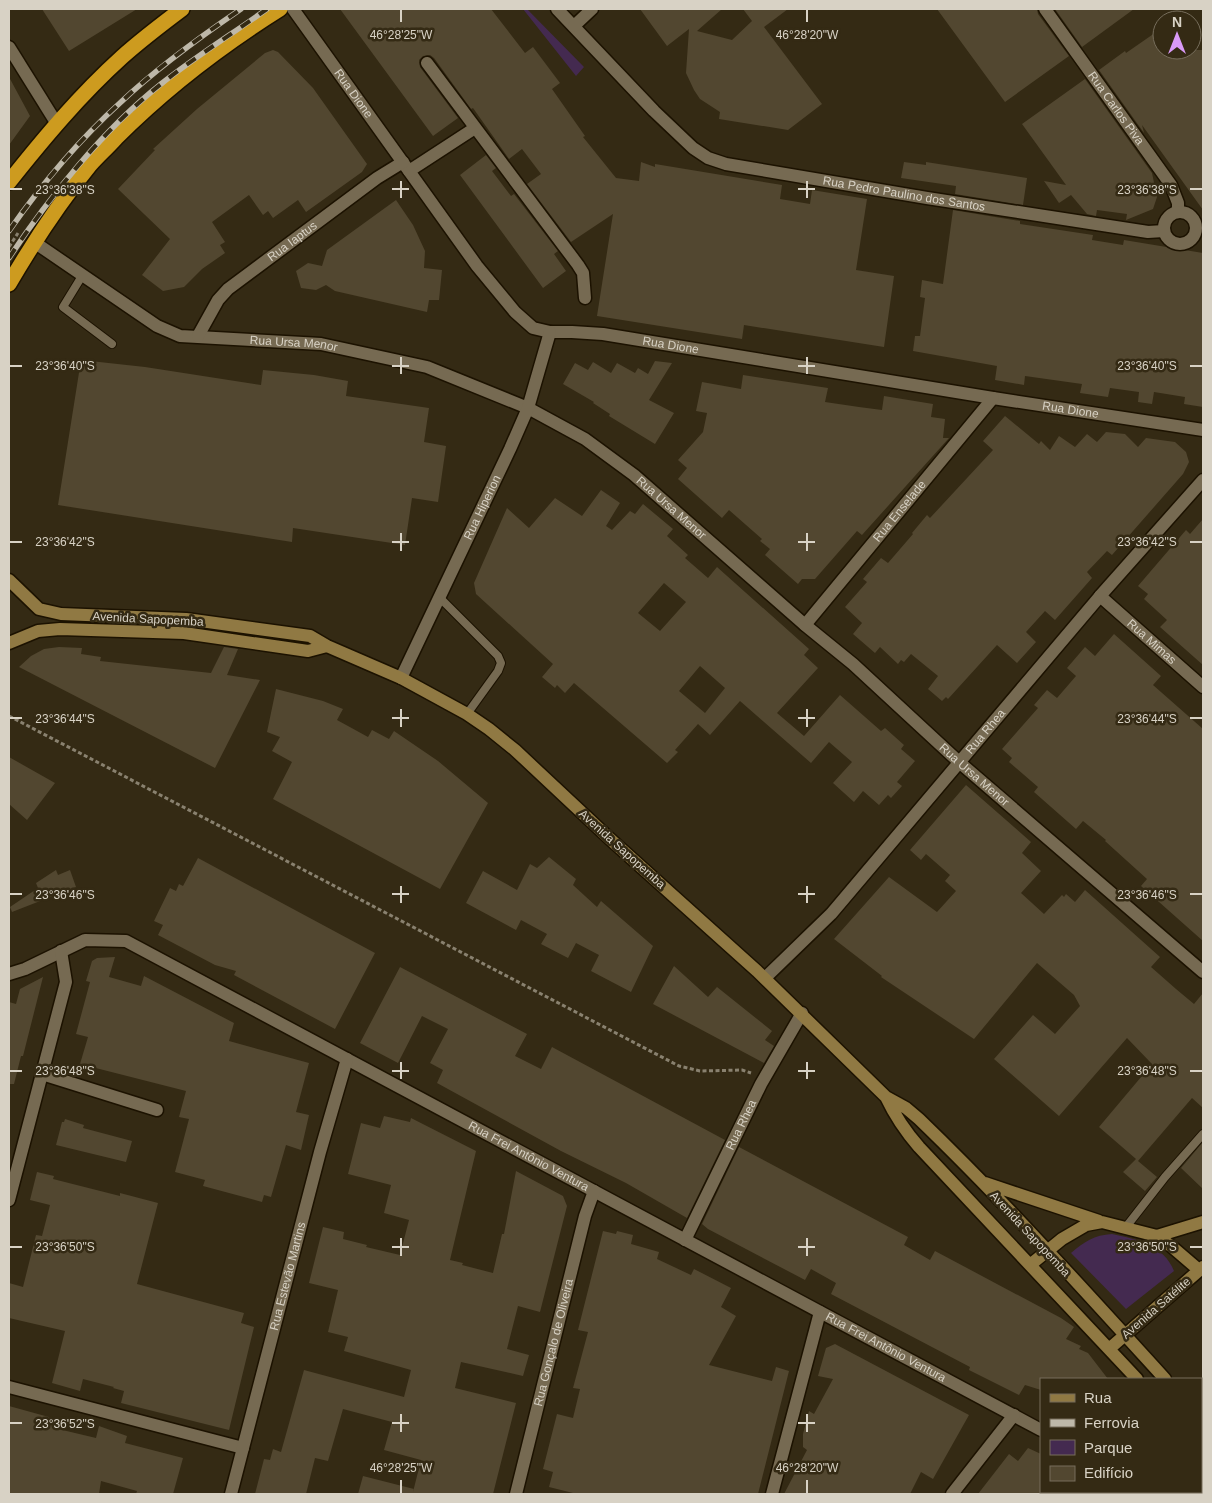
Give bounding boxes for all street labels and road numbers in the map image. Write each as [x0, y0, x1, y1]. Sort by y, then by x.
street label: Rua Dione [331, 66, 376, 121]
street label: Rua Carlos Piva [1085, 69, 1147, 148]
street label: Rua Pedro Paulino dos Santos [822, 173, 986, 214]
street label: Rua Iaptus [265, 218, 320, 264]
street label: Rua Ursa Menor [249, 333, 339, 354]
street label: Rua Dione [642, 334, 700, 357]
street label: Rua Dione [1041, 399, 1100, 421]
street label: Rua Hiperion [461, 473, 504, 542]
street label: Rua Ursa Menor [634, 473, 709, 542]
street label: Rua Enselade [870, 477, 929, 545]
street label: Avenida Sapopemba [92, 609, 204, 629]
street label: Rua Mimas [1124, 616, 1179, 667]
street label: Rua Rhea [963, 706, 1008, 757]
street label: Rua Ursa Menor [937, 740, 1012, 809]
street label: Avenida Sapopemba [576, 807, 668, 892]
street label: Rua Rhea [723, 1097, 759, 1152]
street label: Rua Frei Antônio Ventura [466, 1118, 591, 1194]
street label: Avenida Sapopemba [987, 1189, 1073, 1280]
street label: Rua Estevão Martins [267, 1221, 308, 1332]
street label: Avenida Satélite [1119, 1274, 1193, 1342]
street label: Rua Gonçalo de Oliveira [531, 1277, 576, 1408]
street label: Rua Frei Antônio Ventura [823, 1309, 949, 1385]

